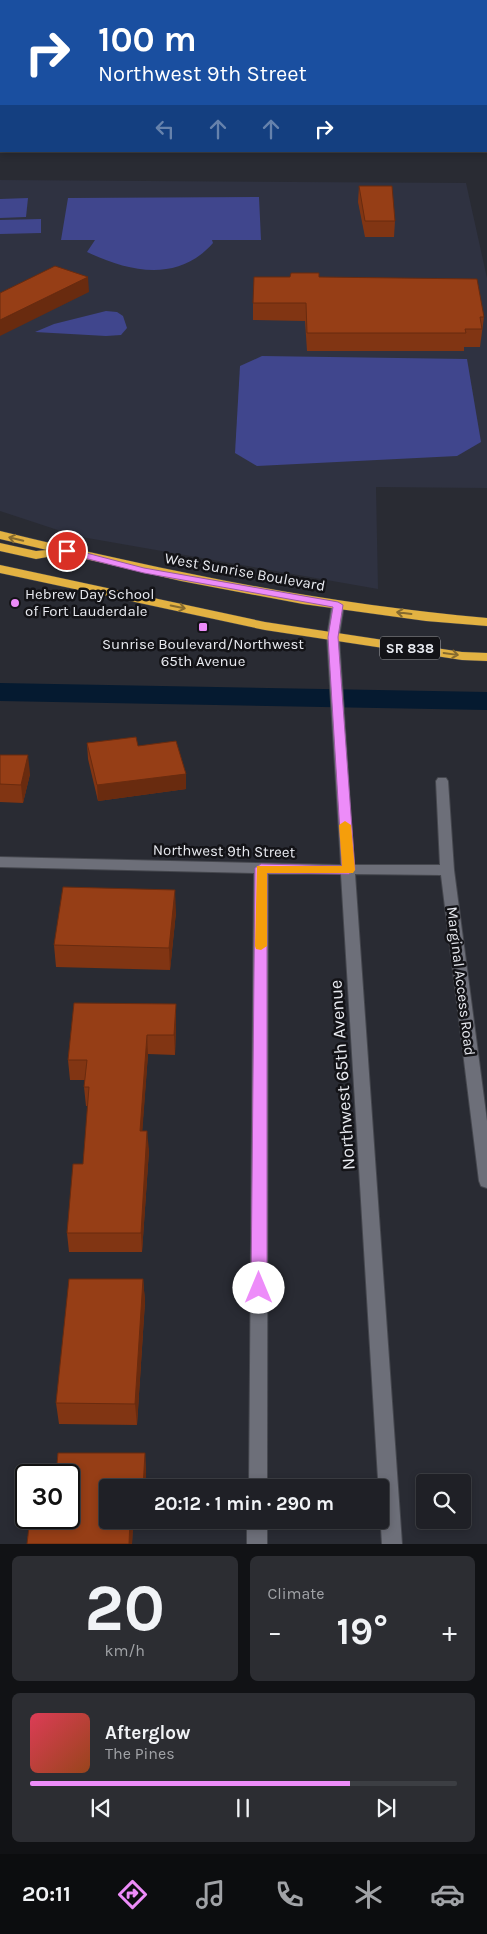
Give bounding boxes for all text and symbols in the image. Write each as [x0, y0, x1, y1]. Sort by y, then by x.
text: 100 m [98, 19, 197, 60]
icon: right [15, 20, 80, 85]
text: Northwest 9th Street [98, 61, 307, 87]
icon: left [151, 115, 179, 143]
icon: ahead [204, 115, 232, 143]
icon: ahead [257, 115, 285, 143]
icon: right [310, 115, 338, 143]
pin [46, 530, 88, 572]
one-way arrow [9, 534, 25, 543]
icon: arrive [53, 537, 81, 565]
street label: West Sunrise Boulevard [163, 549, 327, 595]
place label: Hebrew Day School of Fort Lauderdale [25, 585, 154, 620]
marker: Hebrew Day School of Fort Lauderdale [9, 597, 21, 609]
one-way arrow [170, 603, 186, 612]
one-way arrow [396, 608, 412, 618]
marker: Sunrise Boulevard/Northwest 65th Avenue [197, 621, 209, 633]
place label: Sunrise Boulevard/Northwest 65th Avenue [102, 635, 304, 670]
road number: SR 838 [380, 636, 440, 660]
one-way arrow [442, 649, 458, 659]
street label: Northwest 9th Street [153, 841, 296, 861]
street label: Marginal Access Road [443, 906, 479, 1056]
street label: Northwest 65th Avenue [324, 979, 360, 1171]
position arrow [232, 1261, 284, 1313]
speed limit sign: 30 [15, 1464, 80, 1529]
map controls [416, 1474, 471, 1529]
button: search [416, 1474, 471, 1529]
text: 20:12 · 1 min · 290 m [154, 1493, 334, 1515]
text: 20 [85, 1570, 165, 1646]
text: Climate [268, 1584, 325, 1603]
text: 19° [337, 1609, 388, 1654]
text: − [268, 1615, 282, 1648]
text: + [442, 1615, 457, 1648]
text: km/h [104, 1641, 145, 1660]
text: Afterglow [105, 1722, 191, 1744]
text: The Pines [105, 1744, 175, 1763]
icon: previous [87, 1794, 115, 1822]
icon: pause [229, 1794, 257, 1822]
icon: next [372, 1794, 400, 1822]
icon: directions [115, 1877, 150, 1912]
icon: music [193, 1877, 228, 1912]
icon: phone [272, 1877, 307, 1912]
icon: climate [351, 1877, 386, 1912]
icon: car [430, 1877, 465, 1912]
text: 20:11 [22, 1881, 71, 1907]

